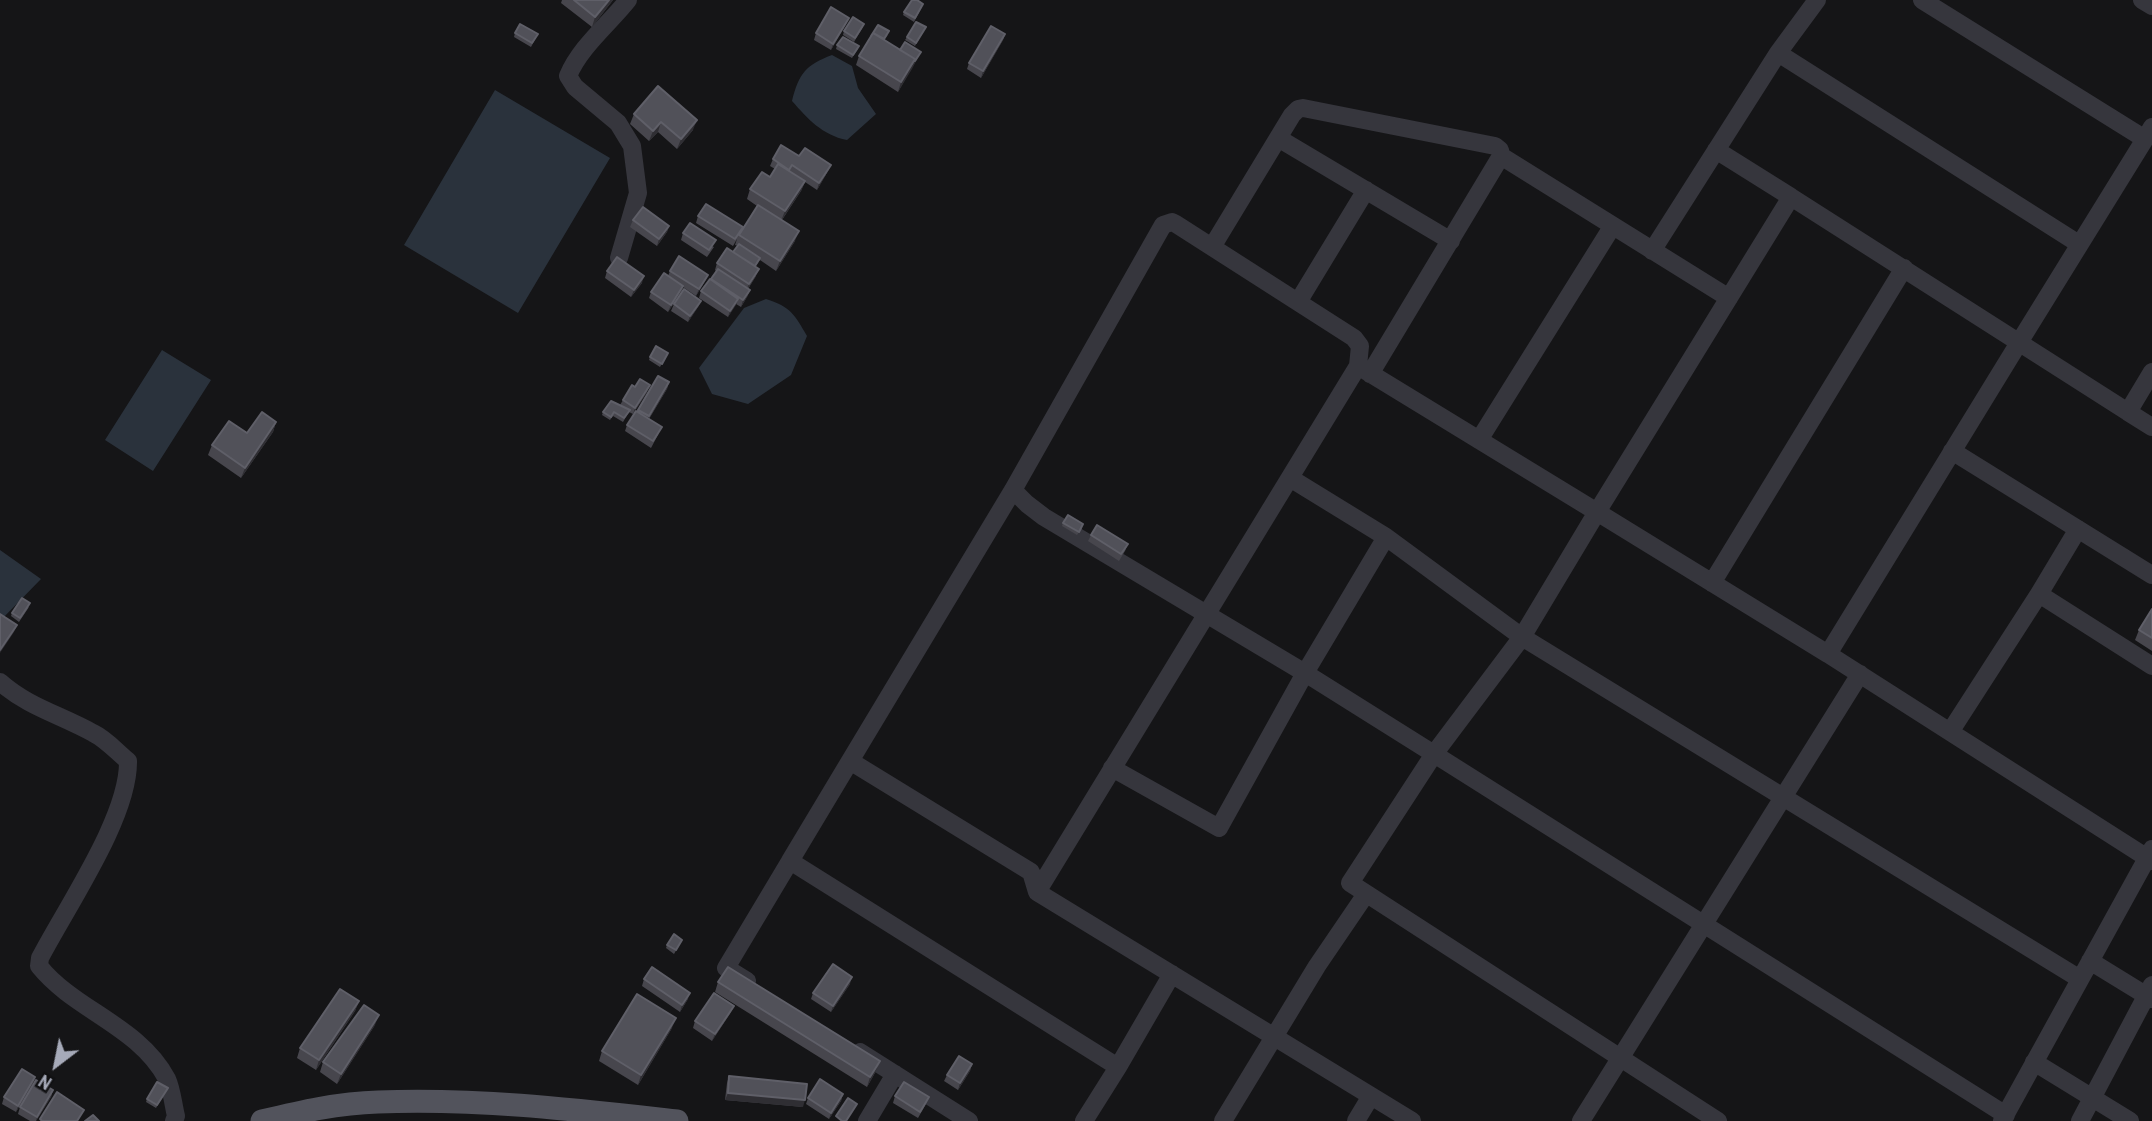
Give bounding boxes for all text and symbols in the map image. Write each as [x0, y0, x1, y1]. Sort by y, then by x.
north arrow [21, 1030, 91, 1100]
text: N [33, 1069, 57, 1097]

